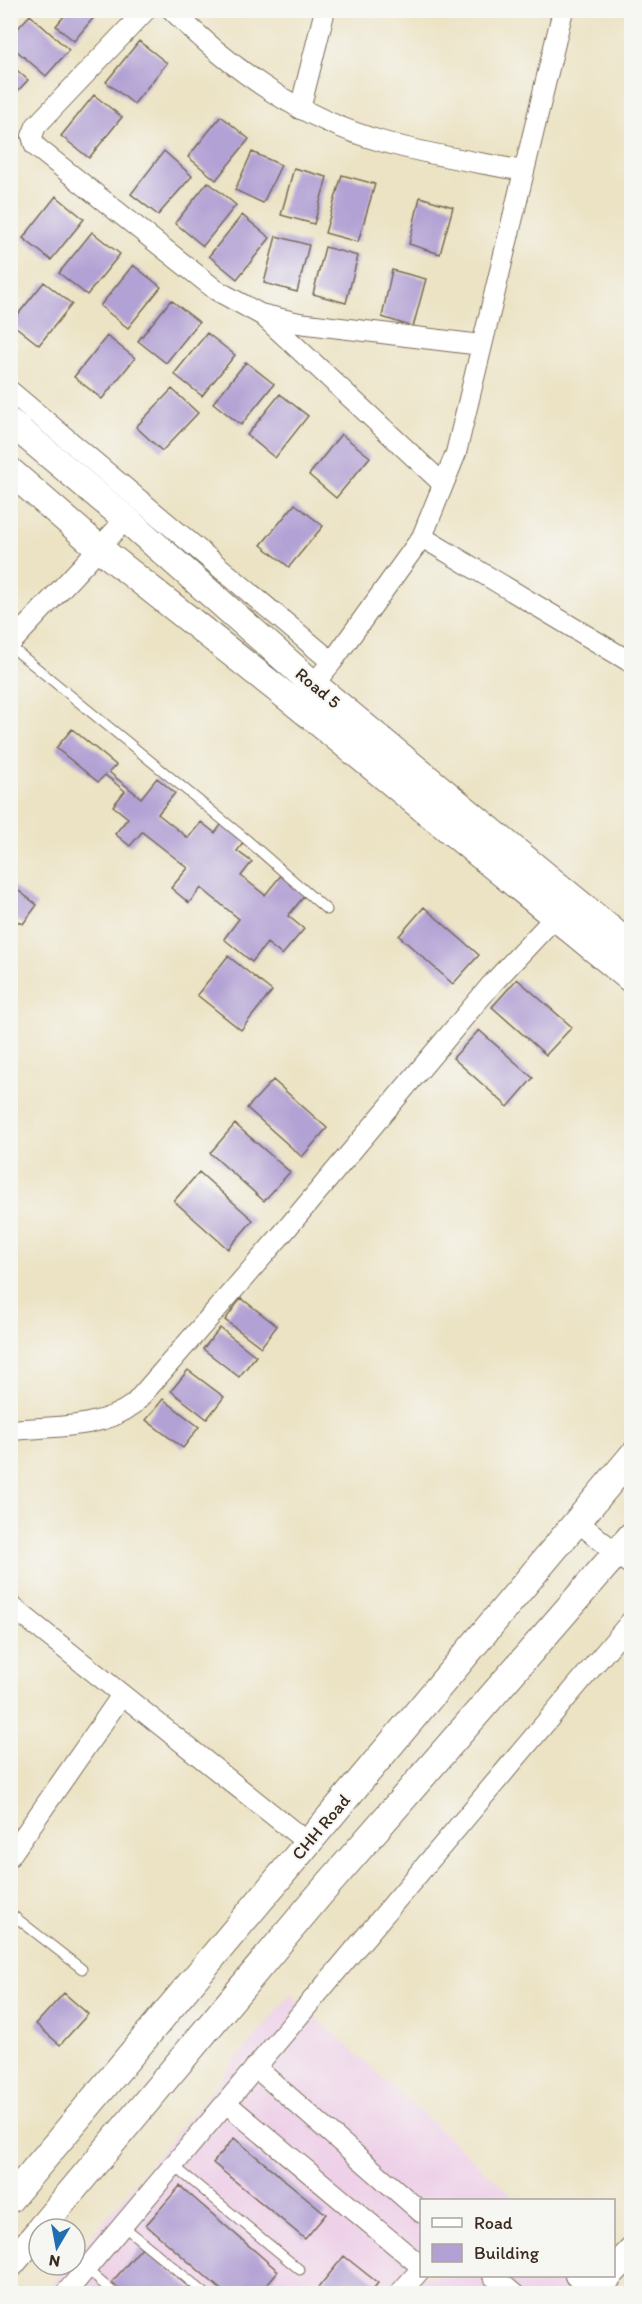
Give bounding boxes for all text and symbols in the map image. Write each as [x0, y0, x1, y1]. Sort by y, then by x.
street label: Road 5 [291, 663, 345, 713]
street label: CHH Road [287, 1790, 355, 1864]
legend [420, 2199, 615, 2277]
text: Road [474, 2212, 513, 2234]
north arrow [27, 2217, 87, 2277]
text: Building [474, 2242, 540, 2264]
text: N [48, 2251, 61, 2272]

